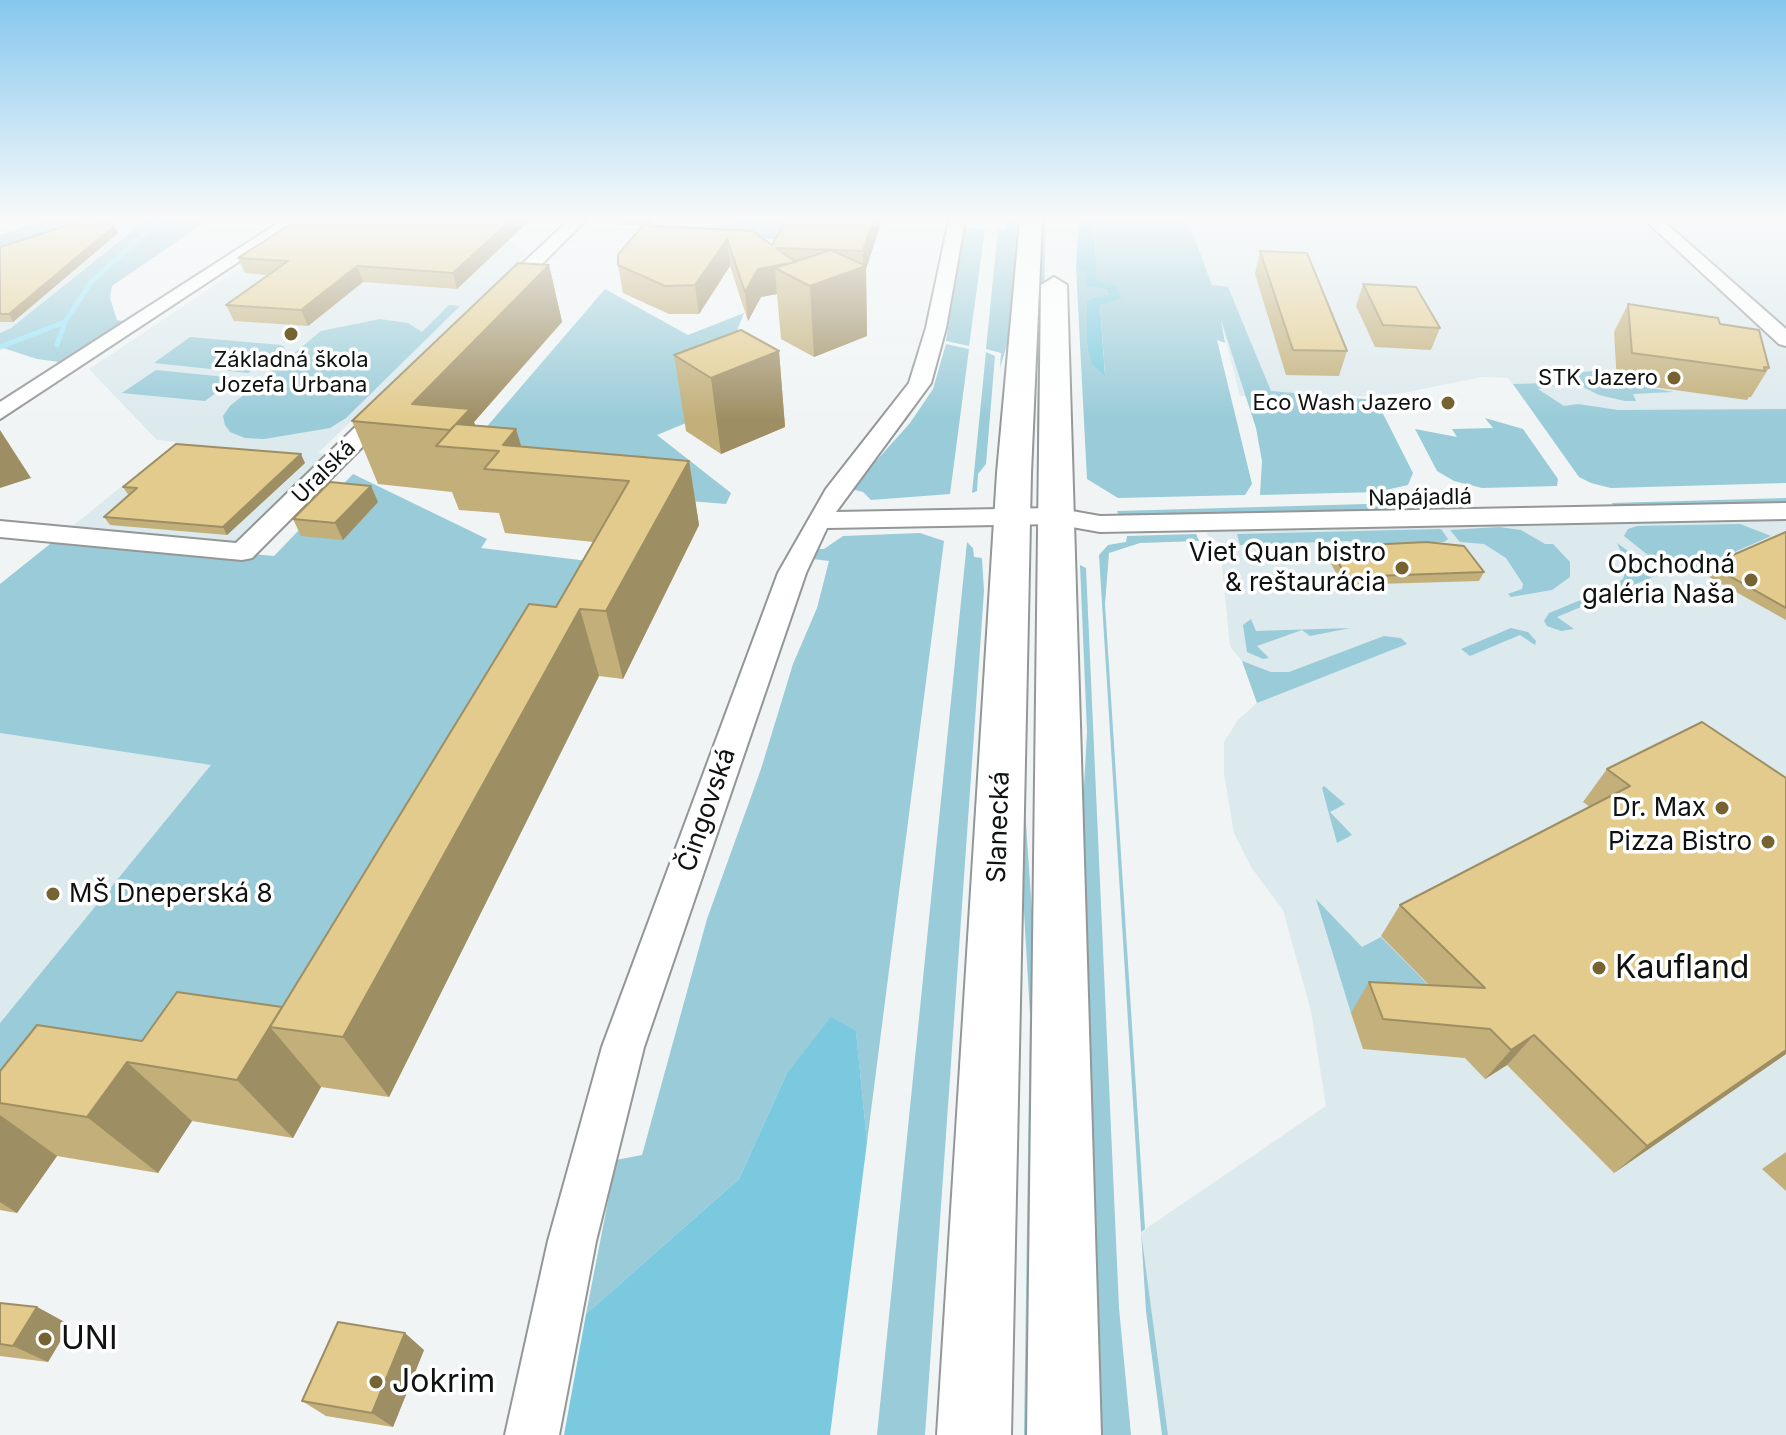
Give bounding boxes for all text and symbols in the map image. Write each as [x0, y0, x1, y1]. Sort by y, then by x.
marker: Základná škola Jozefa Urbana [282, 325, 300, 343]
place label: Základná škola Jozefa Urbana [213, 347, 369, 398]
place label: STK Jazero [1538, 365, 1658, 391]
marker: STK Jazero [1665, 369, 1683, 387]
place label: Eco Wash Jazero [1252, 390, 1432, 416]
marker: Eco Wash Jazero [1439, 394, 1457, 412]
street label: Uralská [287, 435, 361, 509]
street label: Napájadlá [1368, 484, 1472, 512]
place label: Viet Quan bistro & reštaurácia [1189, 537, 1386, 598]
place label: Obchodná galéria Naša [1582, 549, 1735, 610]
marker: Viet Quan bistro & reštaurácia [1393, 559, 1411, 577]
marker: Obchodná galéria Naša [1742, 571, 1760, 589]
street label: Čingovská [671, 744, 743, 876]
street label: Slanecká [981, 771, 1017, 883]
place label: Dr. Max [1612, 792, 1706, 824]
marker: Dr. Max [1713, 799, 1731, 817]
place label: Pizza Bistro [1608, 826, 1752, 858]
marker: Pizza Bistro [1759, 833, 1777, 851]
place label: MŠ Dneperská 8 [69, 878, 273, 910]
marker: MŠ Dneperská 8 [44, 885, 62, 903]
place label: Kaufland [1615, 949, 1749, 987]
marker: Kaufland [1590, 959, 1608, 977]
place label: UNI [61, 1320, 118, 1358]
marker: UNI [36, 1330, 54, 1348]
place label: Jokrim [392, 1363, 495, 1401]
marker: Jokrim [367, 1373, 385, 1391]

